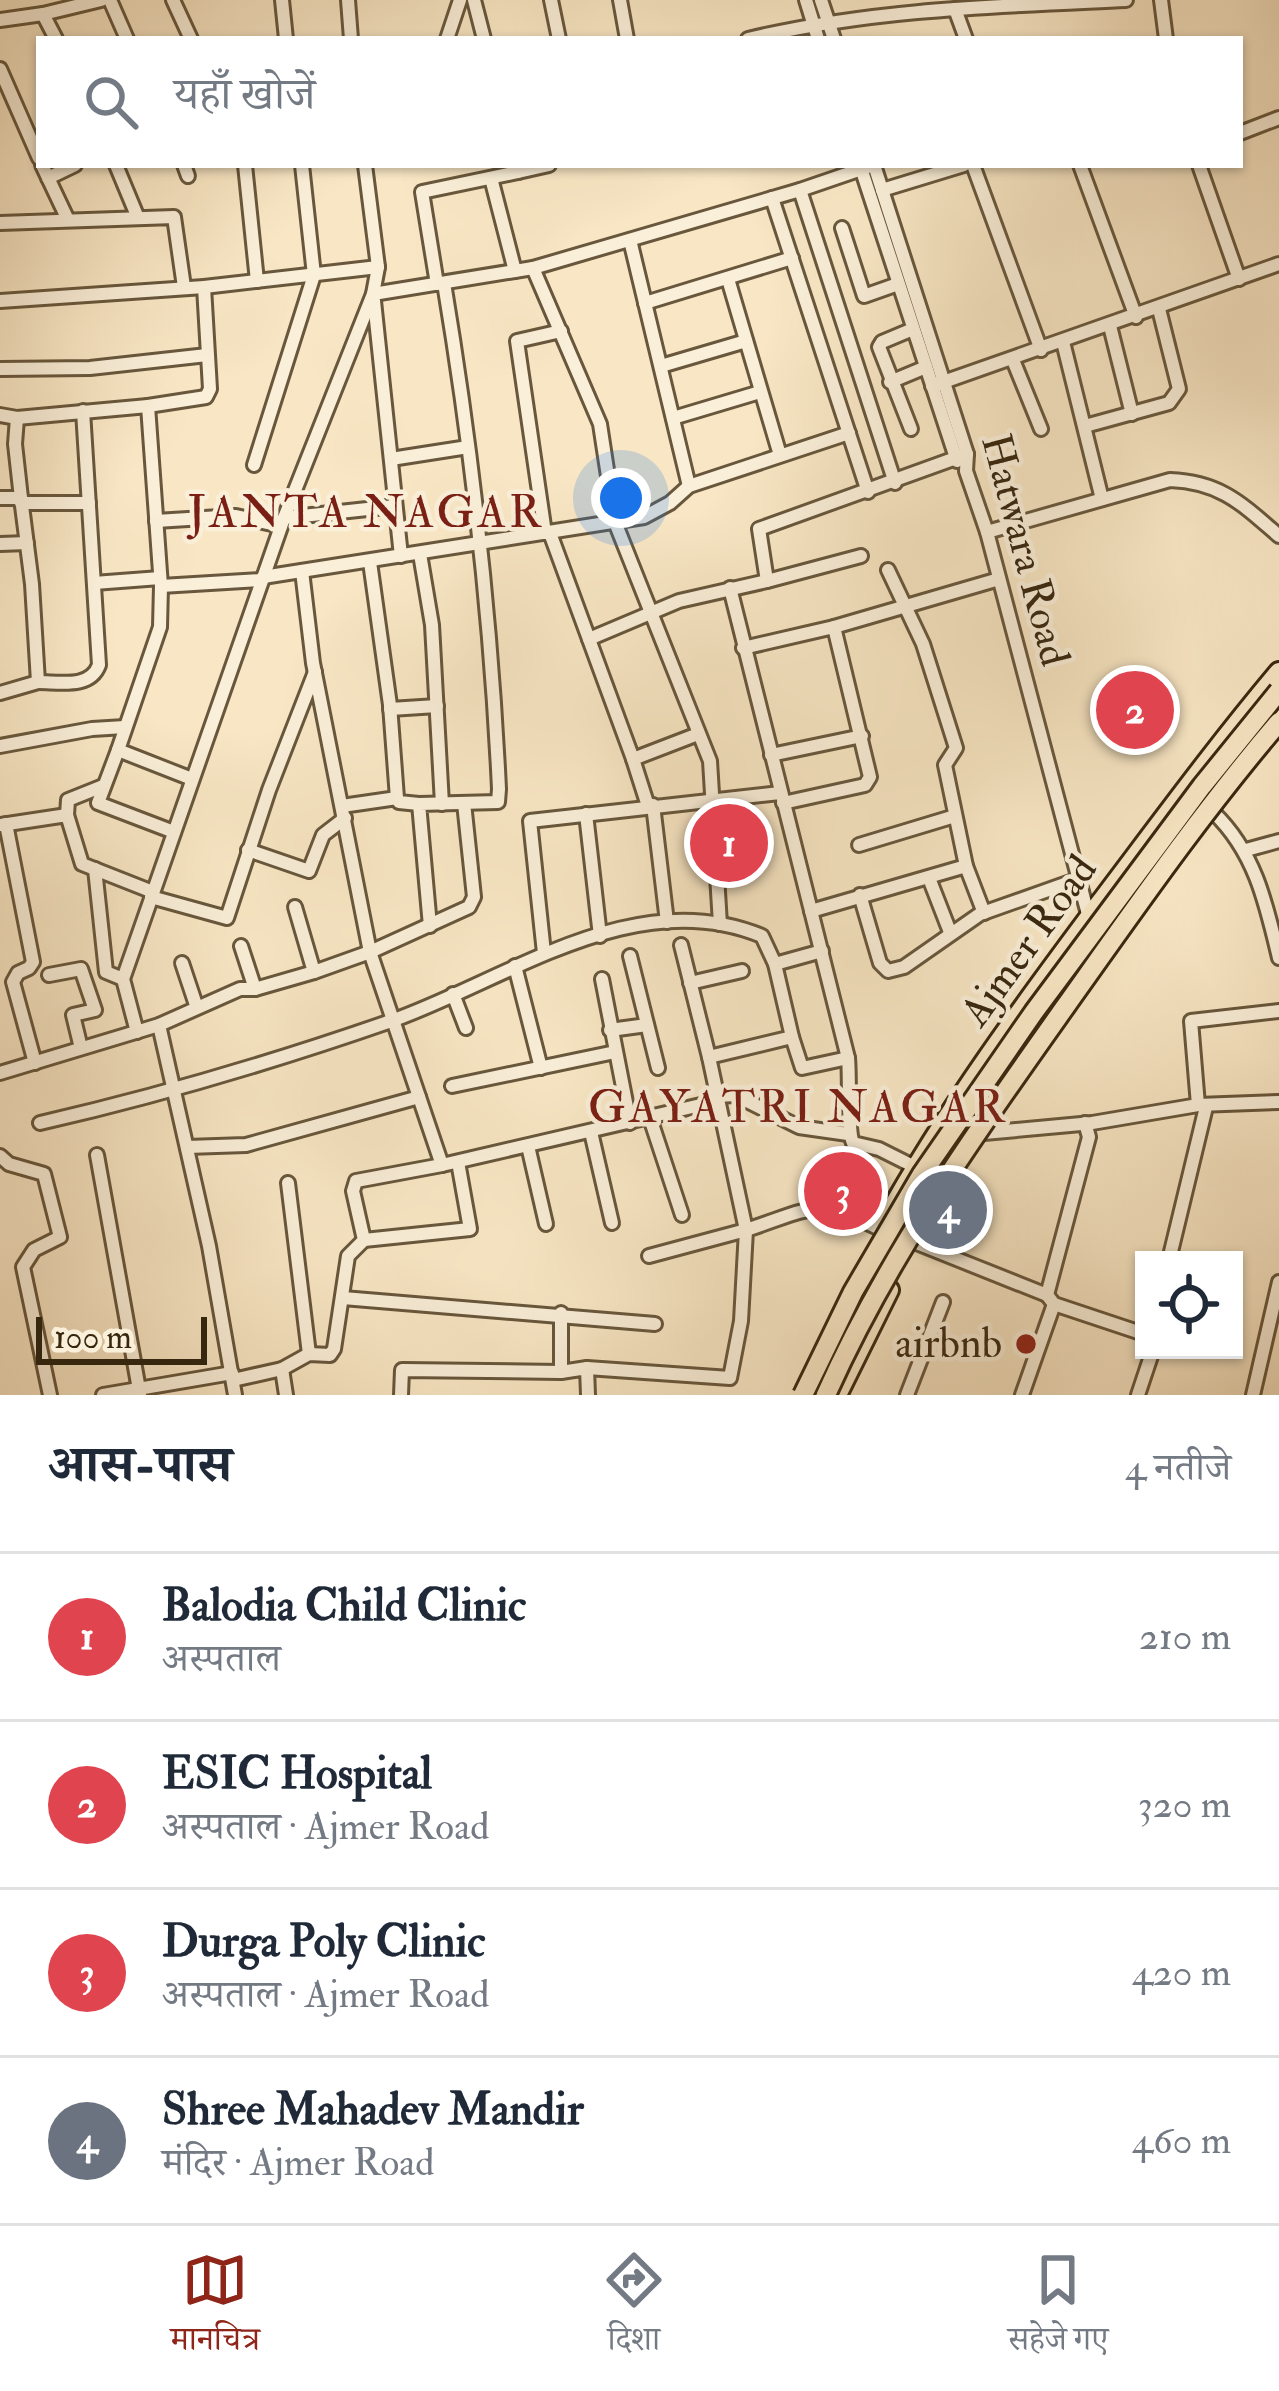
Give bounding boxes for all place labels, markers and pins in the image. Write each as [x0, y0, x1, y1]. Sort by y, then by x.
pin: 2 [1096, 665, 1174, 755]
pin: 1 [690, 798, 768, 888]
pin: 3 [804, 1146, 882, 1236]
pin: 4 [909, 1165, 987, 1255]
place label: airbnb [895, 1318, 1002, 1370]
marker: airbnb [1013, 1331, 1039, 1357]

